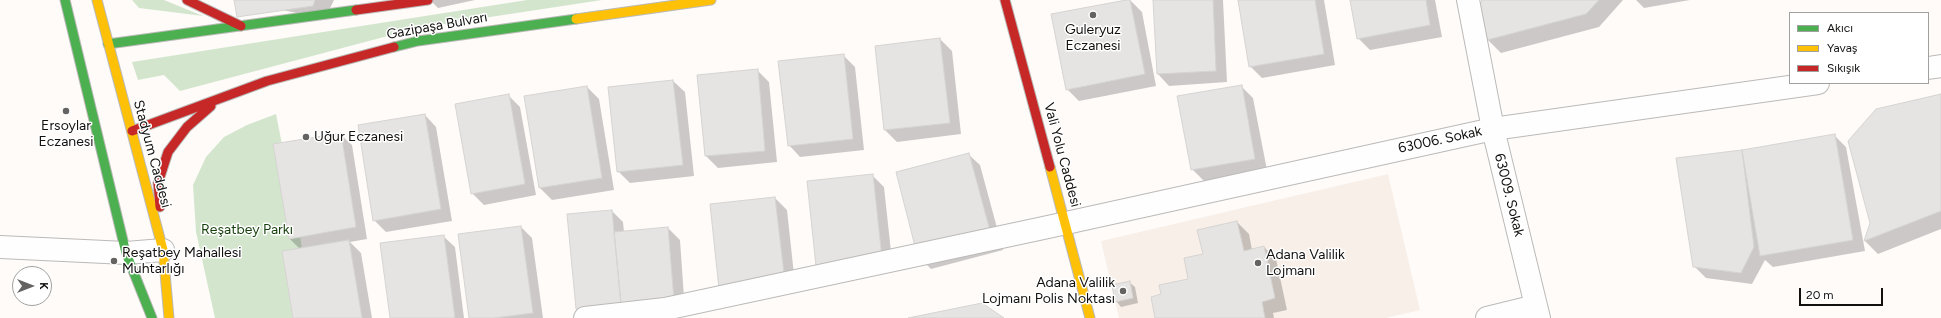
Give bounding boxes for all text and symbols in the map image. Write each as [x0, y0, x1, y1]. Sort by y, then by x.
street label: Gazipaşa Bulvarı [385, 9, 489, 43]
marker: Guleryuz Eczanesi [1088, 10, 1098, 20]
legend [1789, 12, 1929, 84]
text: Akıcı [1827, 21, 1853, 35]
place label: Guleryuz Eczanesi [1065, 22, 1121, 54]
text: Yavaş [1827, 41, 1857, 55]
text: Sıkışık [1827, 61, 1860, 75]
street label: Stadyum Caddesi [130, 98, 174, 210]
street label: Vali Yolu Caddesi [1040, 101, 1084, 209]
marker: Ersoylar Eczanesi [61, 106, 71, 116]
place label: Ersoylar Eczanesi [38, 118, 94, 150]
street label: 63006. Sokak [1397, 123, 1483, 157]
place label: Uğur Eczanesi [314, 129, 403, 145]
marker: Uğur Eczanesi [301, 132, 311, 142]
street label: 63009. Sokak [1491, 152, 1527, 238]
park label: Reşatbey Parkı [201, 222, 293, 238]
place label: Reşatbey Mahallesi Muhtarlığı [122, 245, 241, 278]
place label: Adana Valilik Lojmanı [1266, 247, 1345, 280]
marker: Reşatbey Mahallesi Muhtarlığı [109, 256, 119, 266]
marker: Adana Valilik Lojmanı [1253, 258, 1263, 268]
north arrow [12, 266, 52, 306]
place label: Adana Valilik Lojmanı Polis Noktası [982, 275, 1115, 308]
scale bar [1801, 280, 1885, 306]
text: K [37, 282, 50, 290]
marker: Adana Valilik Lojmanı Polis Noktası [1118, 286, 1128, 296]
text: 20 m [1806, 288, 1834, 302]

